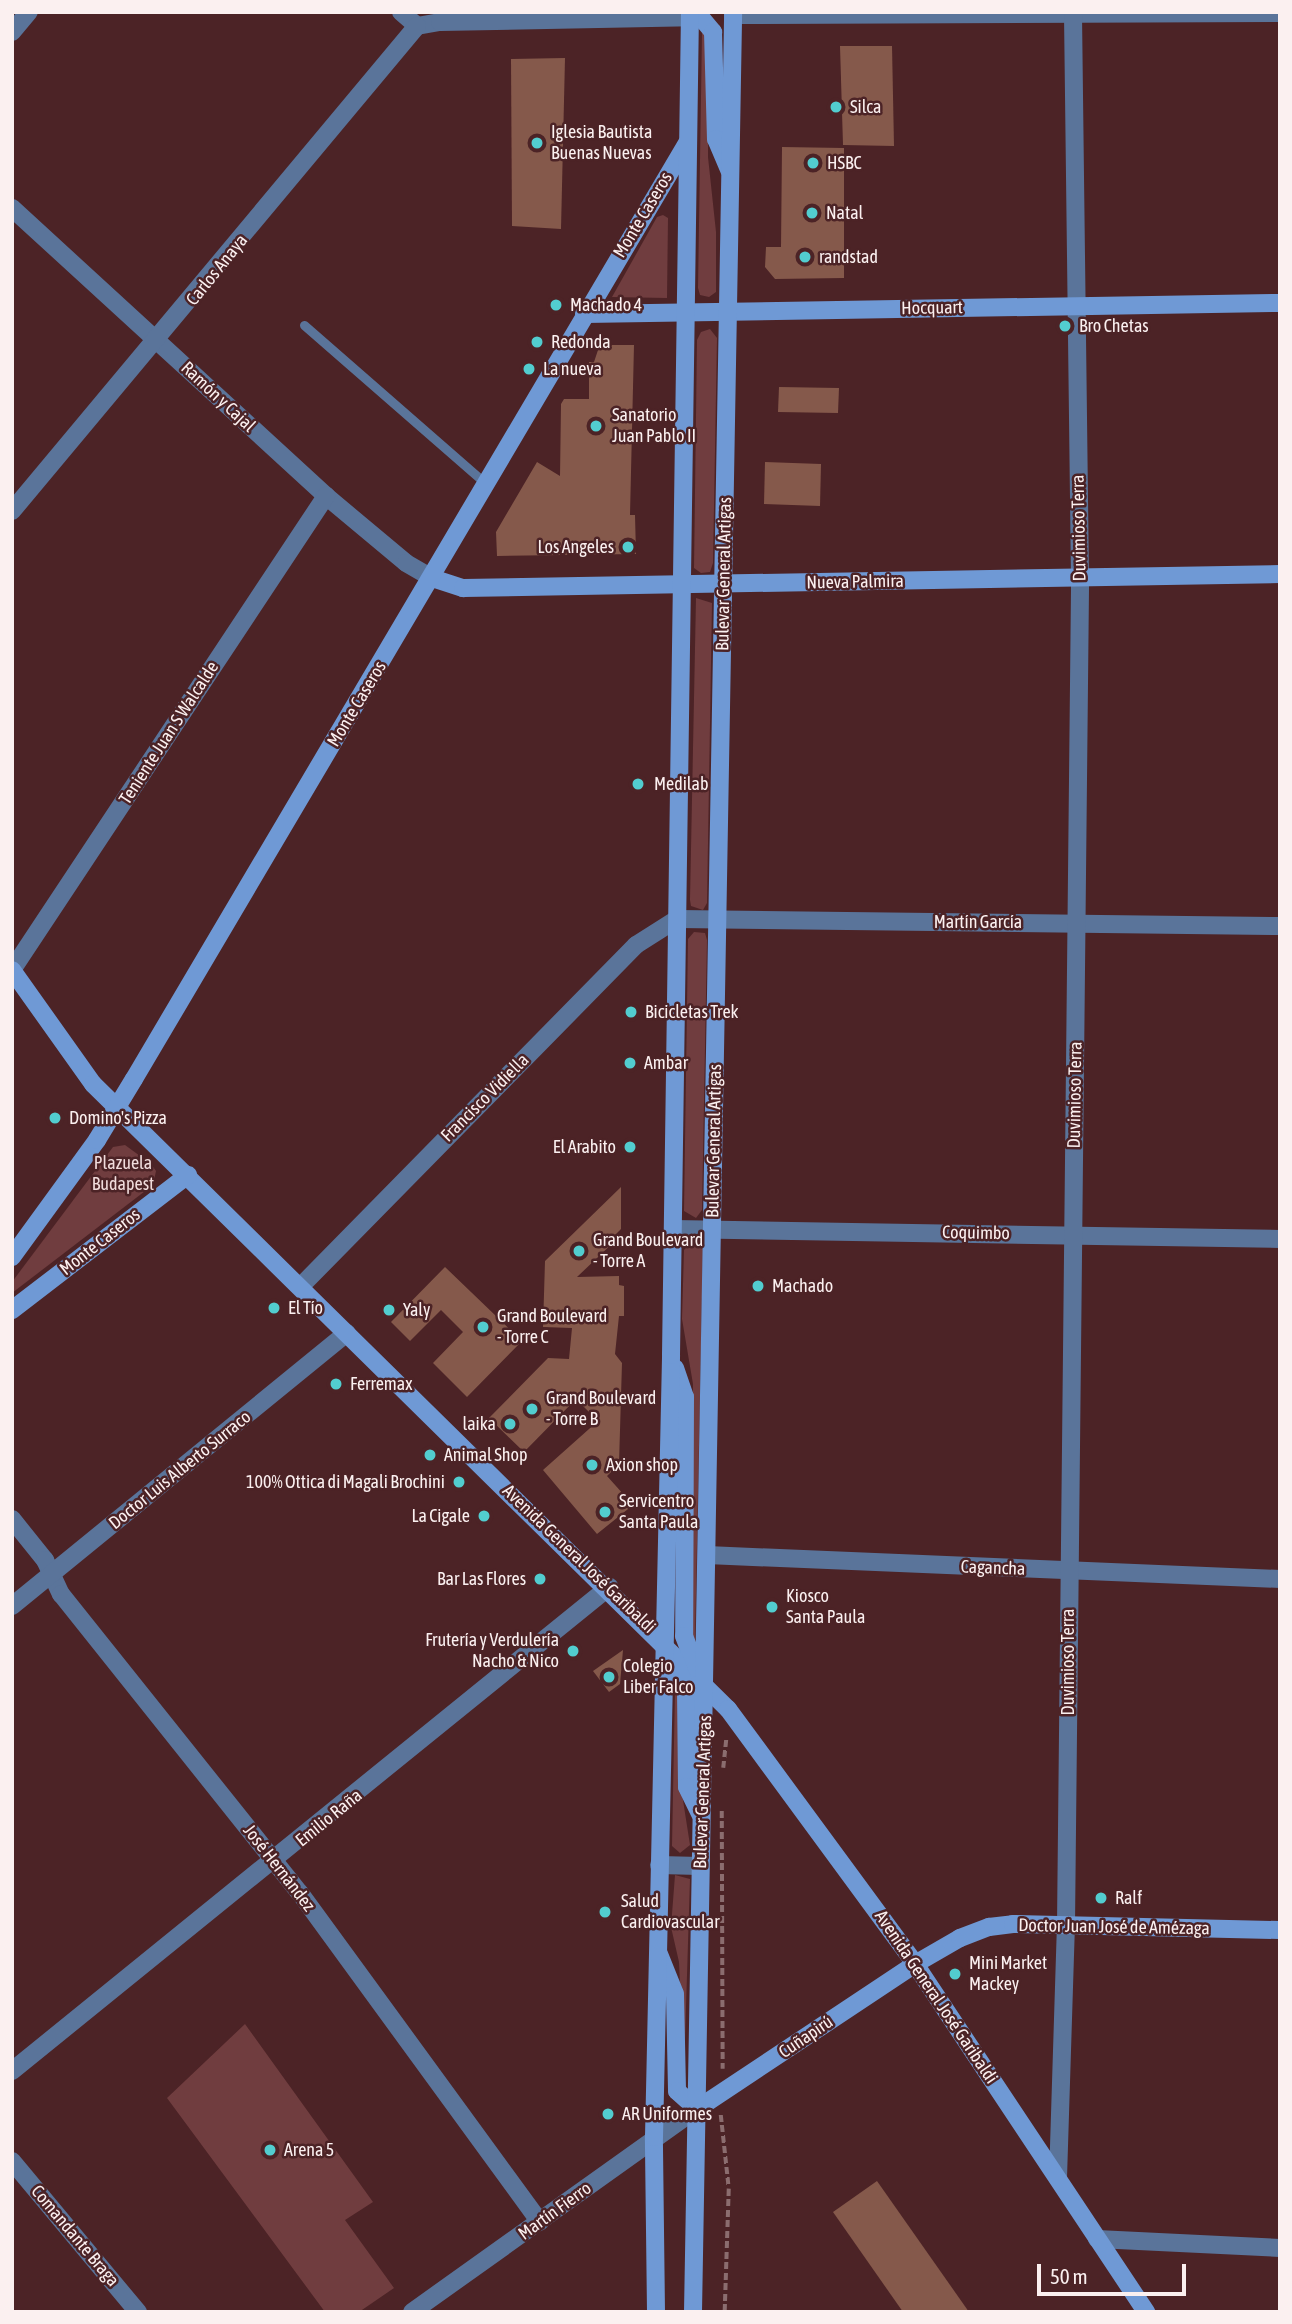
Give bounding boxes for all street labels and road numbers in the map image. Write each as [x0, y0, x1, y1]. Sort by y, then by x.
street label: Monte Caseros [609, 168, 677, 262]
street label: Carlos Anaya [182, 230, 252, 310]
street label: Hocquart [901, 297, 963, 319]
street label: Ramón y Cajal [176, 357, 260, 437]
street label: Duvimioso Terra [1067, 474, 1091, 582]
street label: Bulevar General Artigas [712, 497, 736, 651]
street label: Nueva Palmira [806, 570, 904, 594]
street label: Teniente Juan S Walcalde [115, 657, 223, 809]
street label: Monte Caseros [323, 657, 391, 751]
street label: Martín García [934, 911, 1022, 933]
street label: Duvimioso Terra [1063, 1041, 1087, 1149]
street label: Francisco Vidiella [437, 1050, 533, 1146]
street label: Bulevar General Artigas [702, 1064, 726, 1218]
street label: Monte Caseros [56, 1204, 144, 1280]
street label: Coquimbo [942, 1222, 1010, 1244]
street label: Doctor Luis Alberto Surraco [105, 1406, 255, 1534]
street label: Avenida General José Garibaldi [498, 1480, 660, 1638]
street label: Cagancha [960, 1556, 1026, 1580]
street label: Duvimioso Terra [1057, 1609, 1079, 1715]
street label: Bulevar General Artigas [690, 1715, 716, 1869]
street label: Emilio Raña [291, 1785, 367, 1851]
street label: José Hernández [238, 1820, 320, 1916]
street label: Avenida General José Garibaldi [870, 1906, 1002, 2088]
street label: Doctor Juan José de Amézaga [1018, 1915, 1210, 1939]
street label: Cuñapirú [775, 2011, 837, 2063]
street label: Martín Fierro [514, 2177, 596, 2245]
street label: Comandante Braga [26, 2181, 124, 2291]

